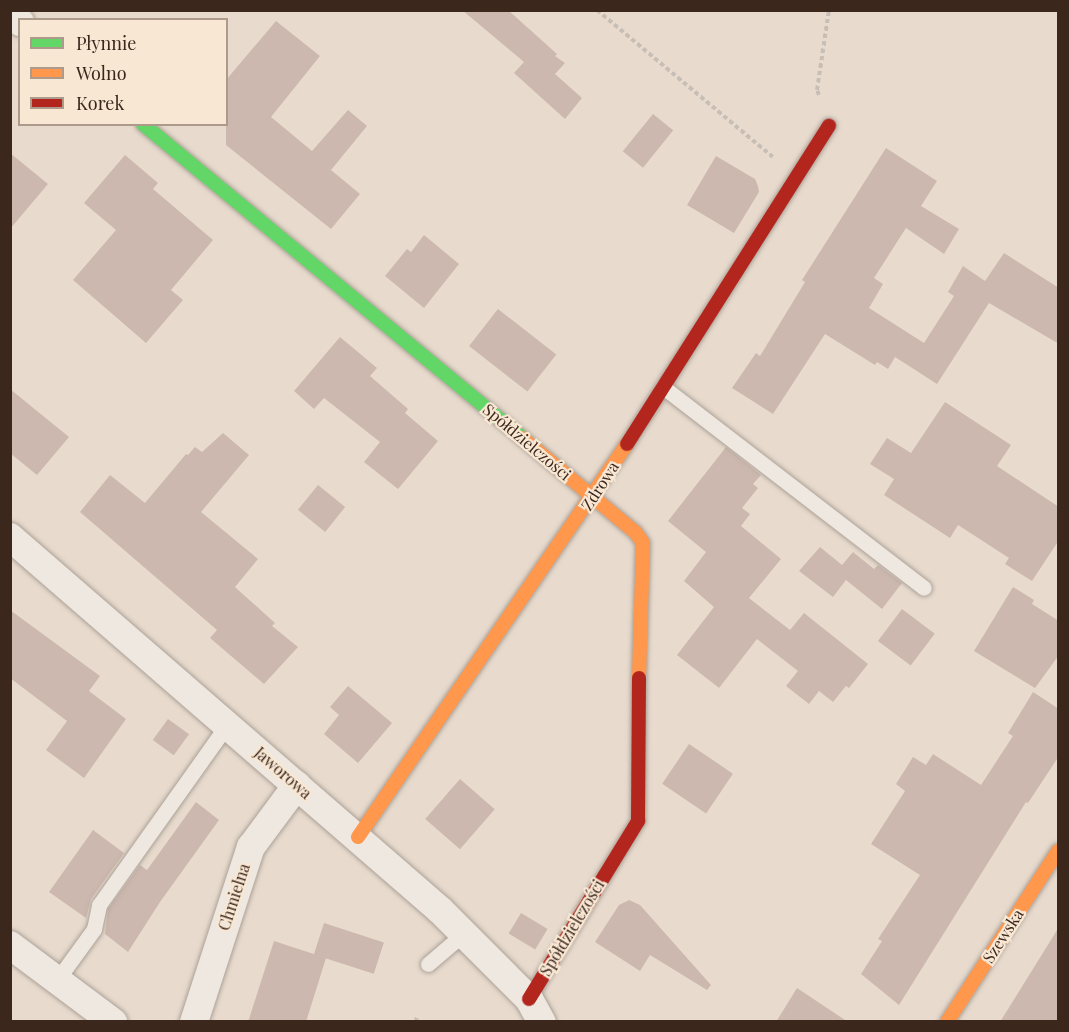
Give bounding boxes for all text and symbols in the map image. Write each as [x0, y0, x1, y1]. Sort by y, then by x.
legend [18, 18, 228, 126]
text: Płynnie [76, 31, 136, 55]
text: Wolno [76, 61, 127, 85]
text: Korek [76, 91, 124, 115]
street label: Spółdzielczości [479, 400, 575, 484]
street label: Zdrowa [577, 458, 623, 514]
street label: Jaworowa [251, 743, 315, 803]
street label: Chmielna [214, 861, 254, 933]
street label: Spółdzielczości [536, 876, 608, 980]
street label: Szewska [979, 906, 1027, 966]

